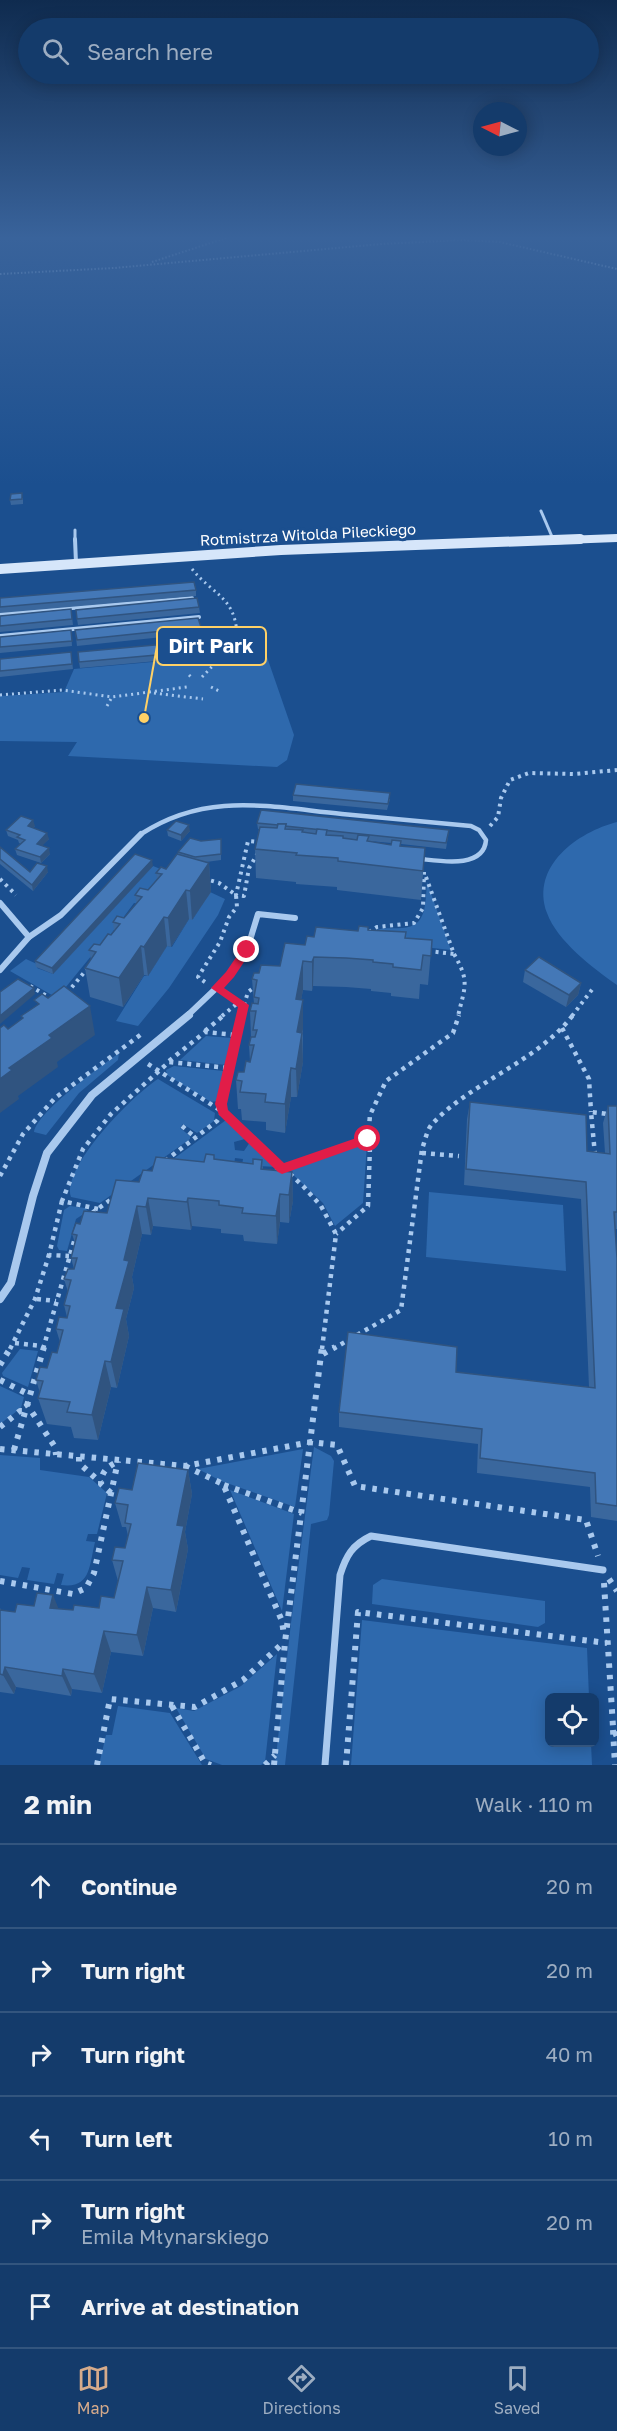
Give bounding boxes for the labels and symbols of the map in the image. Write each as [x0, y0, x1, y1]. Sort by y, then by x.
north arrow [473, 102, 527, 156]
street label: Rotmistrza Witolda Pileckiego [199, 519, 417, 549]
callout: Dirt Park [157, 627, 266, 665]
text: Dirt Park [168, 633, 254, 657]
route end [233, 936, 259, 962]
route start [354, 1125, 380, 1151]

